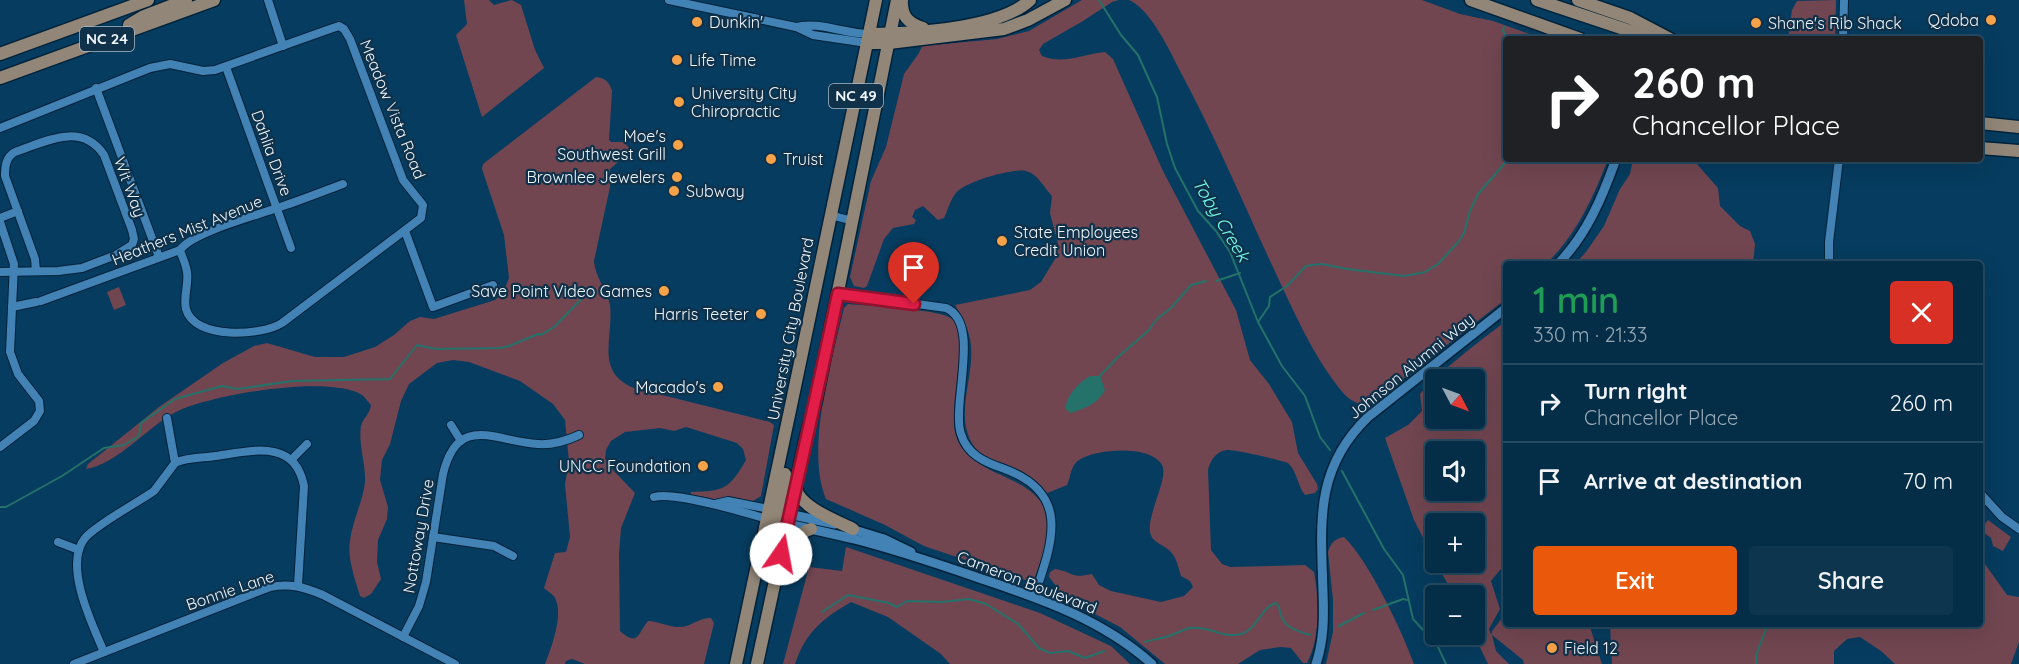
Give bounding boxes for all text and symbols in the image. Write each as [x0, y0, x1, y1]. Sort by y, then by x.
place label: Qdoba [1928, 10, 1979, 30]
place label: Dunkin' [709, 12, 763, 32]
place label: Shane's Rib Shack [1768, 13, 1902, 33]
marker: Qdoba [1984, 13, 1998, 27]
marker: Dunkin' [690, 15, 704, 29]
marker: Shane's Rib Shack [1749, 16, 1763, 30]
road number: NC 24 [80, 27, 134, 51]
street label: Meadow Vista Road [356, 36, 430, 182]
place label: Life Time [689, 50, 756, 70]
marker: Life Time [670, 53, 684, 67]
text: 260 m [1632, 56, 1755, 109]
icon: right [1533, 60, 1611, 138]
place label: University City Chiropractic [691, 83, 797, 121]
road number: NC 49 [829, 84, 883, 108]
marker: University City Chiropractic [672, 95, 686, 109]
street label: Dahlia Drive [247, 107, 297, 199]
text: Chancellor Place [1632, 108, 1840, 142]
place label: Moe's Southwest Grill [557, 126, 666, 164]
marker: Moe's Southwest Grill [671, 138, 685, 152]
place label: Truist [783, 149, 823, 169]
marker: Truist [764, 152, 778, 166]
street label: Wit Way [110, 154, 150, 220]
place label: Brownlee Jewelers [526, 167, 665, 187]
marker: Brownlee Jewelers [670, 170, 684, 184]
water label: Toby Creek [1187, 174, 1256, 267]
place label: Subway [686, 181, 745, 201]
marker: Subway [667, 184, 681, 198]
street label: Heathers Mist Avenue [109, 191, 265, 269]
place label: State Employees Credit Union [1014, 222, 1138, 260]
marker: State Employees Credit Union [995, 234, 1009, 248]
street label: University City Boulevard [762, 236, 818, 422]
pin [888, 242, 939, 304]
icon: arrive [897, 251, 930, 284]
text: 1 min [1533, 277, 1619, 322]
place label: Save Point Video Games [471, 281, 652, 301]
button: close [1890, 281, 1953, 344]
marker: Save Point Video Games [657, 284, 671, 298]
place label: Harris Teeter [654, 304, 749, 324]
marker: Harris Teeter [754, 307, 768, 321]
street label: Johnson Alumni Way [1344, 309, 1478, 423]
text: 330 m · 21:33 [1533, 322, 1648, 347]
north arrow [1425, 369, 1485, 429]
map controls [1425, 369, 1485, 645]
place label: Macado's [635, 377, 706, 397]
text: Turn right [1584, 377, 1688, 405]
marker: Macado's [711, 380, 725, 394]
icon: right [1533, 387, 1566, 420]
text: 260 m [1890, 389, 1953, 417]
text: Chancellor Place [1584, 405, 1738, 430]
button: sound [1425, 441, 1485, 501]
place label: UNCC Foundation [559, 456, 691, 476]
marker: UNCC Foundation [696, 459, 710, 473]
icon: arrive [1533, 465, 1566, 498]
text: Arrive at destination [1584, 467, 1802, 495]
text: 70 m [1903, 467, 1953, 495]
street label: Nottoway Drive [398, 477, 438, 595]
button: + [1425, 513, 1485, 573]
position arrow [749, 522, 813, 586]
street label: Cameron Boulevard [954, 546, 1100, 618]
button: Exit [1533, 546, 1737, 615]
button: Share [1749, 546, 1953, 615]
street label: Bonnie Lane [183, 566, 277, 614]
button: − [1425, 585, 1485, 645]
place label: Field 12 [1564, 638, 1618, 658]
marker: Field 12 [1545, 641, 1559, 655]

